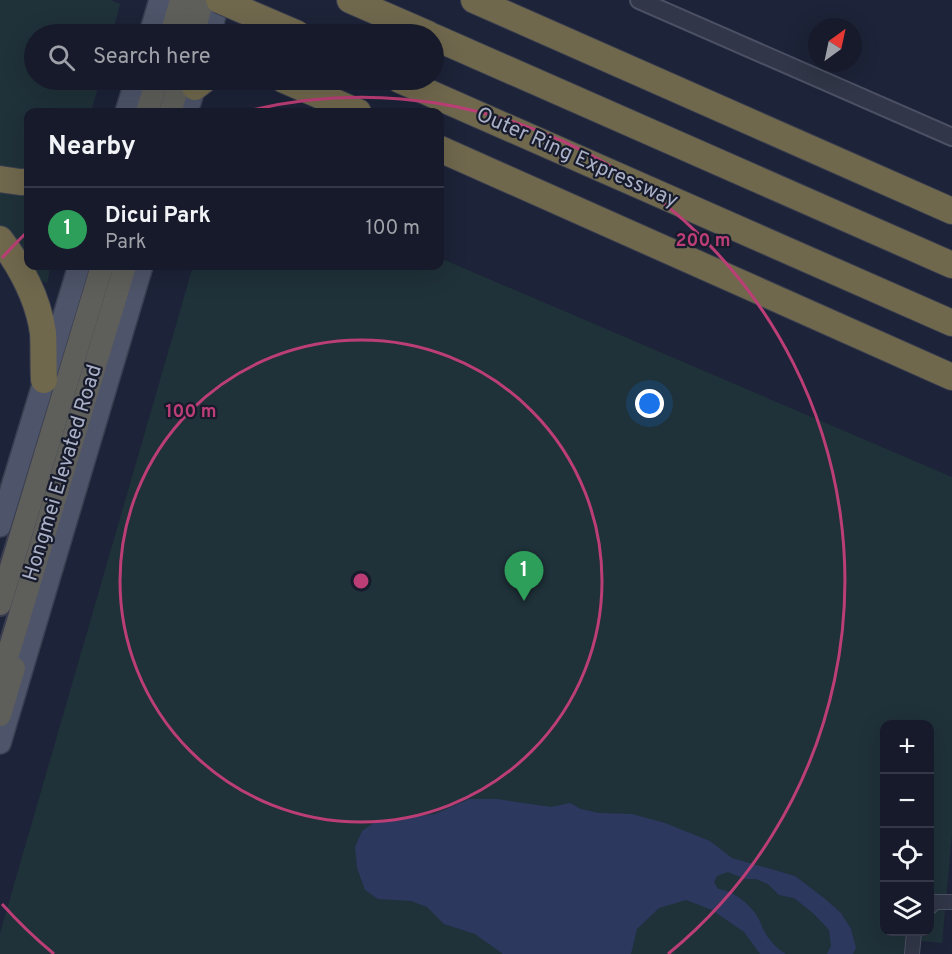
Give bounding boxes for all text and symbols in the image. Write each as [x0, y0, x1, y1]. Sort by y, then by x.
north arrow [808, 18, 862, 72]
search box [24, 24, 444, 90]
icon: search [45, 41, 78, 74]
text: Search here [93, 44, 211, 71]
street label: Outer Ring Expressway [472, 101, 682, 215]
text: Nearby [48, 131, 136, 164]
text: Dicui Park [105, 203, 211, 230]
text: 1 [64, 216, 72, 242]
text: 100 m [365, 216, 420, 242]
text: Park [105, 230, 146, 256]
text: 200 m [675, 230, 731, 253]
street label: Hongmei Elevated Road [17, 362, 109, 584]
your location [635, 389, 664, 418]
text: 100 m [165, 401, 217, 424]
pin: 1 [504, 552, 544, 601]
centre of rings [351, 571, 371, 591]
map controls [880, 720, 934, 936]
button: + [880, 720, 934, 774]
button: − [880, 774, 934, 828]
button: locate [880, 828, 934, 882]
button: layers [880, 882, 934, 936]

